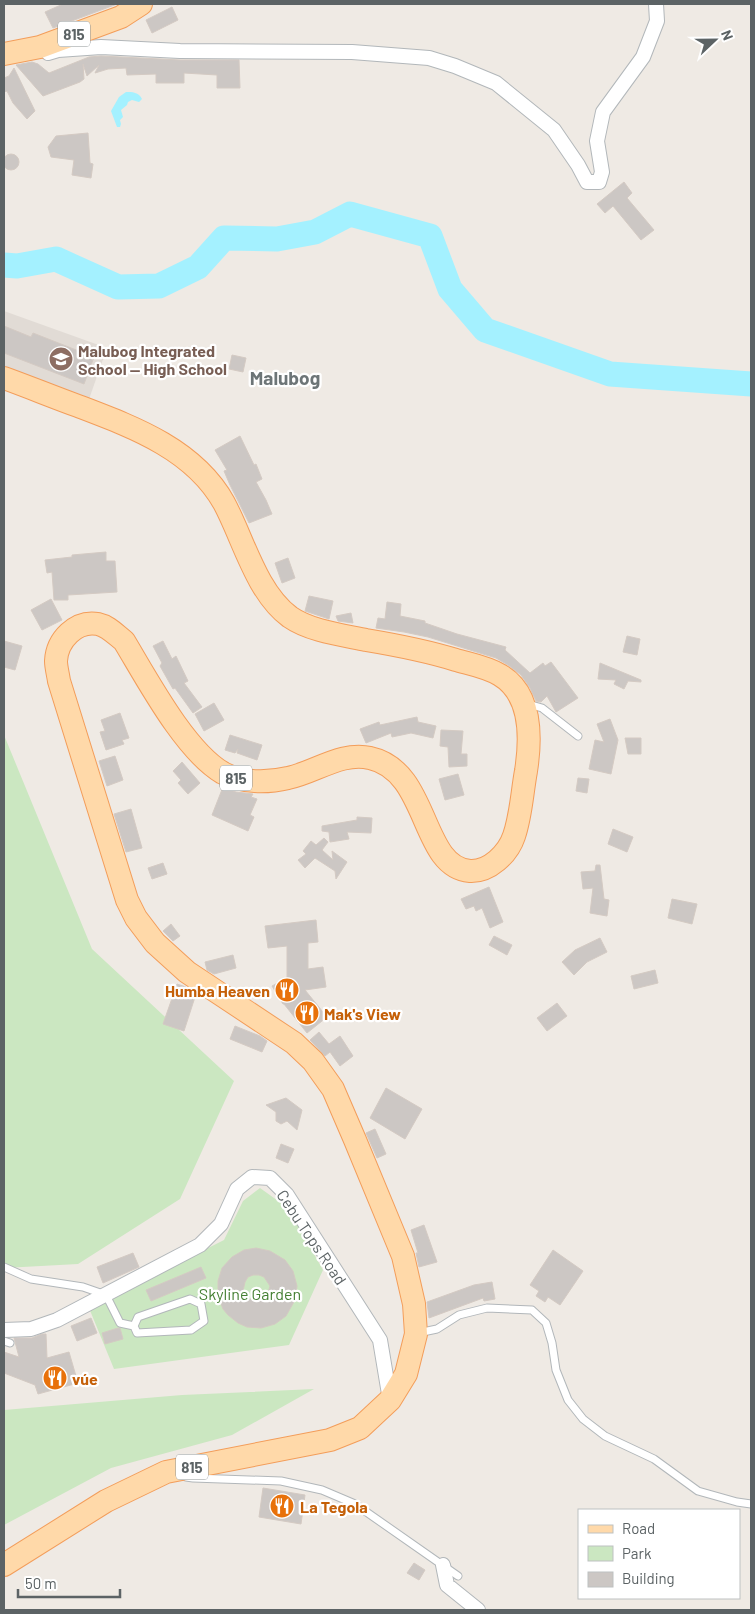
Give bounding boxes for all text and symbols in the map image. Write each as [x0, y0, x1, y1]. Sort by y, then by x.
north arrow [690, 15, 740, 65]
road number: 815 [58, 22, 90, 46]
text: N [718, 27, 737, 42]
place label: Malubog Integrated School — High School [78, 341, 227, 378]
school or university icon: Malubog Integrated School — High School [48, 346, 74, 372]
district label: Malubog [250, 366, 320, 389]
road number: 815 [220, 766, 252, 790]
restaurant icon: Humba Heaven [274, 977, 300, 1003]
place label: Humba Heaven [165, 981, 270, 1000]
restaurant icon: Mak's View [294, 1000, 320, 1026]
place label: Mak's View [324, 1004, 401, 1023]
street label: Cebu Tops Road [273, 1186, 351, 1288]
park label: Skyline Garden [199, 1284, 301, 1303]
restaurant icon: vúe [42, 1365, 68, 1391]
place label: vúe [72, 1369, 98, 1388]
road number: 815 [176, 1454, 208, 1480]
restaurant icon: La Tegola [269, 1493, 295, 1519]
place label: La Tegola [300, 1497, 368, 1516]
legend [578, 1509, 740, 1599]
text: Road [622, 1519, 655, 1537]
text: Park [622, 1544, 652, 1562]
scale bar [18, 1566, 120, 1598]
text: Building [622, 1569, 675, 1587]
text: 50 m [25, 1574, 57, 1592]

